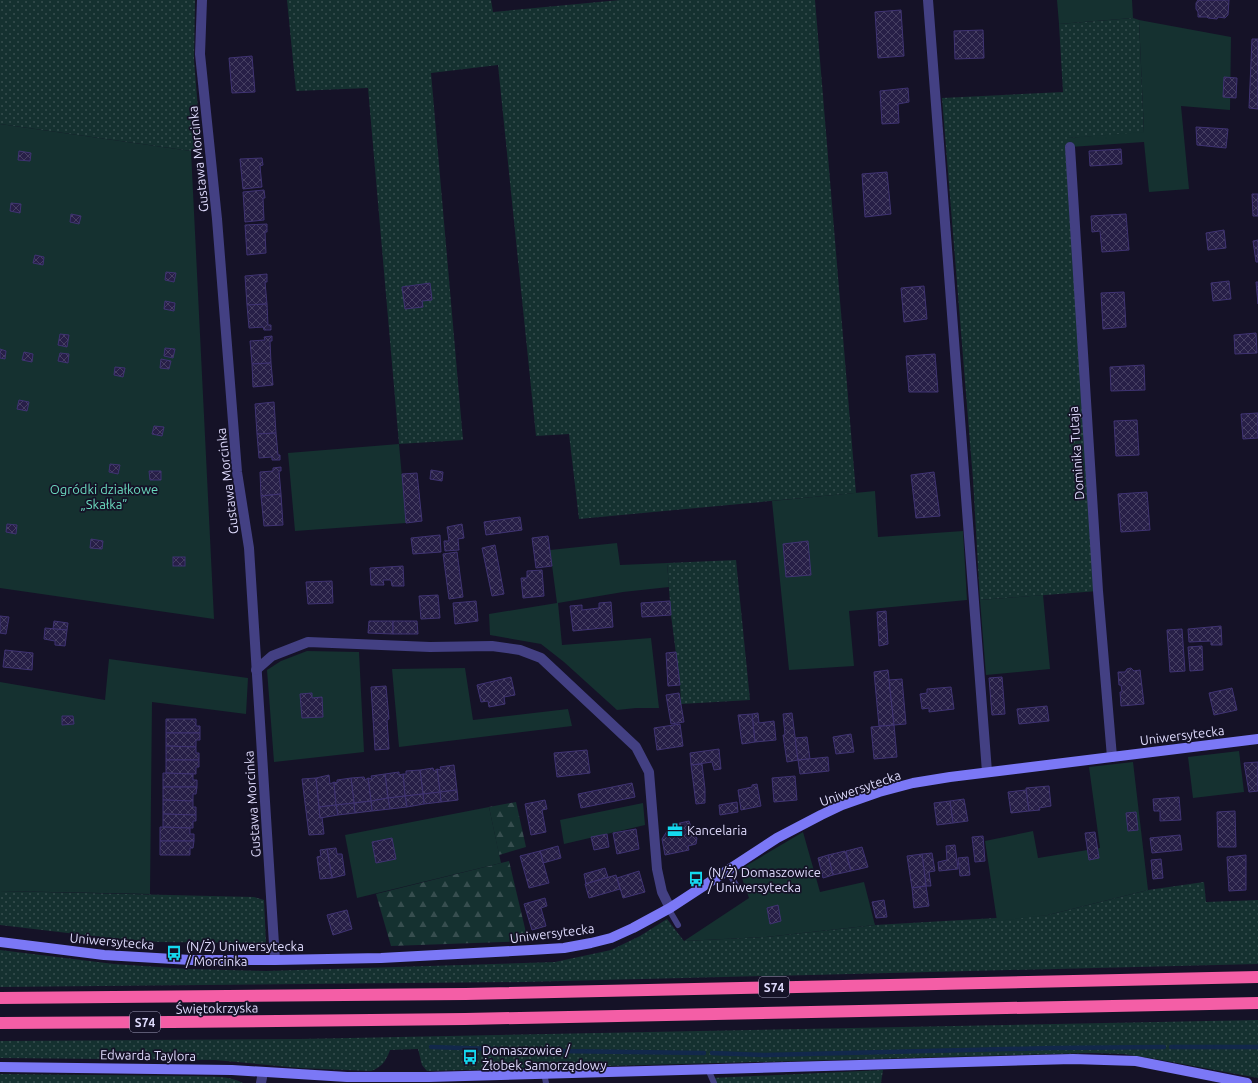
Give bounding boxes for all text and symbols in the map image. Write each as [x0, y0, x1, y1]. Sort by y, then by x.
street label: Gustawa Morcinka [185, 105, 211, 213]
street label: Dominika Tutaja [1066, 406, 1086, 500]
street label: Gustawa Morcinka [214, 427, 240, 535]
park label: Ogródki działkowe „Skałka” [50, 482, 158, 511]
street label: Uniwersytecka [1139, 723, 1225, 747]
street label: Gustawa Morcinka [241, 750, 263, 858]
street label: Uniwersytecka [817, 768, 903, 808]
office icon: Kancelaria [666, 821, 684, 839]
place label: Kancelaria [687, 823, 747, 837]
place label: (N/Ż) Domaszowice / Uniwersytecka [707, 864, 821, 894]
bus stop icon: (N/Ż) Domaszowice / Uniwersytecka [687, 870, 705, 888]
street label: Uniwersytecka [509, 921, 595, 945]
street label: Uniwersytecka [69, 930, 155, 952]
place label: (N/Ż) Uniwersytecka / Morcinka [185, 938, 304, 968]
bus stop icon: (N/Ż) Uniwersytecka / Morcinka [165, 944, 183, 962]
road number: S74 [759, 977, 789, 997]
street label: Świętokrzyska [176, 1000, 258, 1016]
road number: S74 [130, 1012, 160, 1032]
place label: Domaszowice / Żłobek Samorządowy [482, 1043, 606, 1072]
street label: Edwarda Taylora [100, 1047, 196, 1063]
bus stop icon: Domaszowice / Żłobek Samorządowy [461, 1048, 479, 1066]

